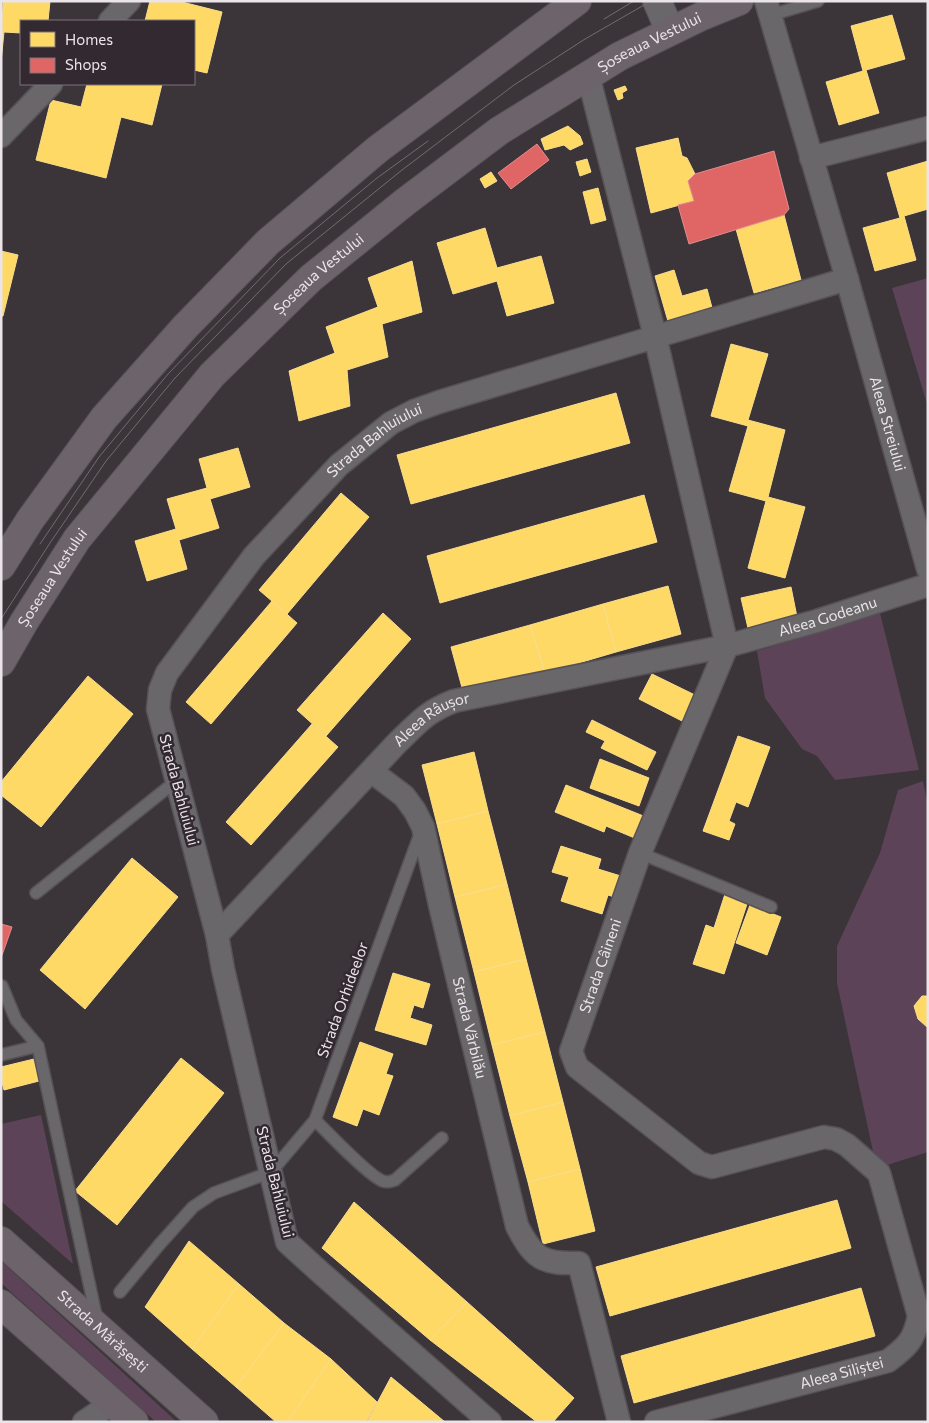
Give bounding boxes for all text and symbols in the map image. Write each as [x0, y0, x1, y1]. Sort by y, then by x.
street label: Șoseaua Vestului [594, 8, 704, 77]
legend [20, 20, 195, 85]
text: Homes [65, 30, 113, 48]
text: Shops [65, 55, 107, 73]
street label: Șoseaua Vestului [269, 229, 367, 319]
street label: Aleea Streiului [867, 374, 910, 473]
street label: Strada Bahluiului [322, 399, 424, 481]
street label: Șoseaua Vestului [13, 524, 90, 631]
street label: Aleea Godeanu [776, 592, 879, 639]
street label: Aleea Râușor [389, 688, 471, 750]
street label: Strada Bahluiului [156, 732, 203, 847]
street label: Strada Câineni [575, 916, 624, 1015]
street label: Strada Orhideelor [313, 939, 371, 1060]
street label: Strada Vărbilău [450, 975, 491, 1080]
street label: Strada Bahluiului [253, 1124, 299, 1239]
street label: Strada Mărășești [54, 1286, 152, 1376]
street label: Aleea Siliștei [798, 1353, 885, 1392]

